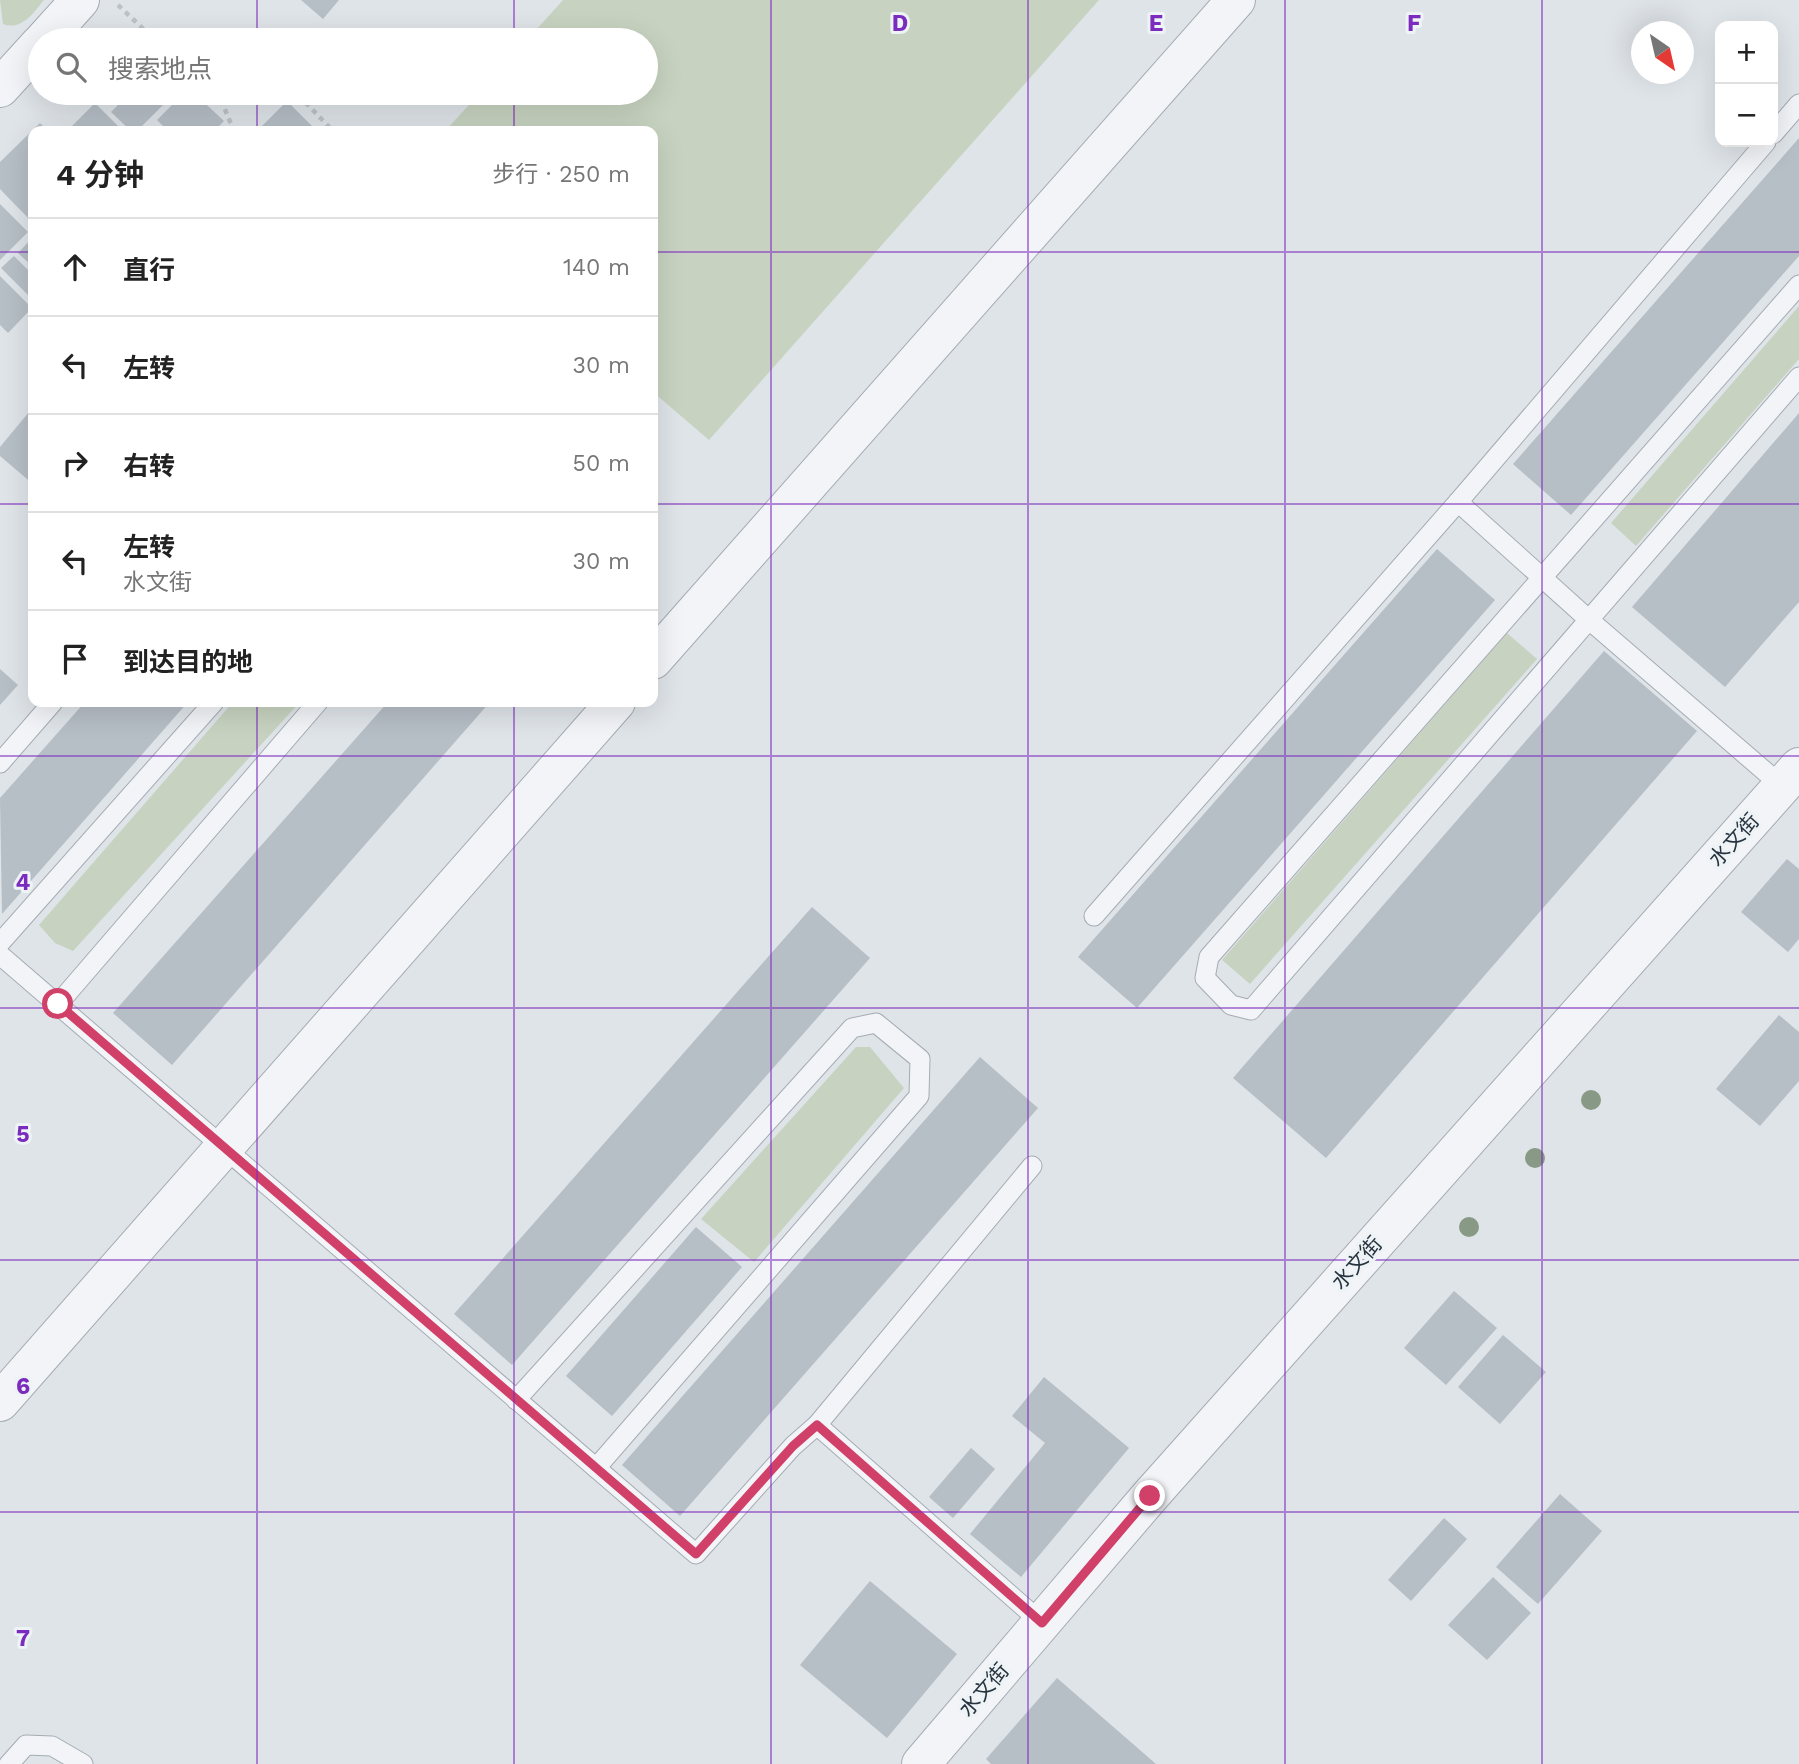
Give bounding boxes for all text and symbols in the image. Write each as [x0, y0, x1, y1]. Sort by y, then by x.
text: D [892, 10, 908, 37]
text: E [1149, 10, 1163, 37]
text: F [1407, 10, 1421, 37]
north arrow [1631, 21, 1694, 84]
map controls [1715, 21, 1778, 147]
button: + [1715, 21, 1778, 84]
search box [28, 28, 658, 105]
icon: search [52, 48, 90, 86]
text: 搜索地点 [108, 54, 212, 84]
button: − [1715, 84, 1778, 147]
text: 4 分钟 [56, 157, 144, 192]
text: 步行 · 250 m [492, 161, 630, 188]
icon: ahead [56, 248, 94, 286]
text: 140 m [563, 254, 630, 281]
text: 直行 [123, 255, 175, 285]
icon: left [56, 346, 94, 384]
text: 30 m [573, 352, 630, 379]
text: 左转 [123, 353, 175, 383]
icon: right [56, 444, 94, 482]
text: 50 m [573, 450, 630, 477]
text: 右转 [123, 451, 175, 481]
text: 左转 [123, 532, 175, 562]
icon: left [56, 542, 94, 580]
text: 30 m [573, 548, 630, 575]
text: 水文街 [123, 569, 192, 596]
icon: arrive [56, 640, 94, 678]
text: 到达目的地 [123, 647, 253, 677]
street label: 水文街 [1703, 808, 1764, 871]
text: 4 [16, 869, 31, 896]
route start [42, 988, 73, 1019]
text: 5 [16, 1121, 30, 1148]
street label: 水文街 [1326, 1231, 1387, 1294]
text: 6 [16, 1373, 30, 1400]
route end [1134, 1480, 1165, 1511]
text: 7 [16, 1625, 30, 1652]
street label: 水文街 [954, 1658, 1014, 1722]

